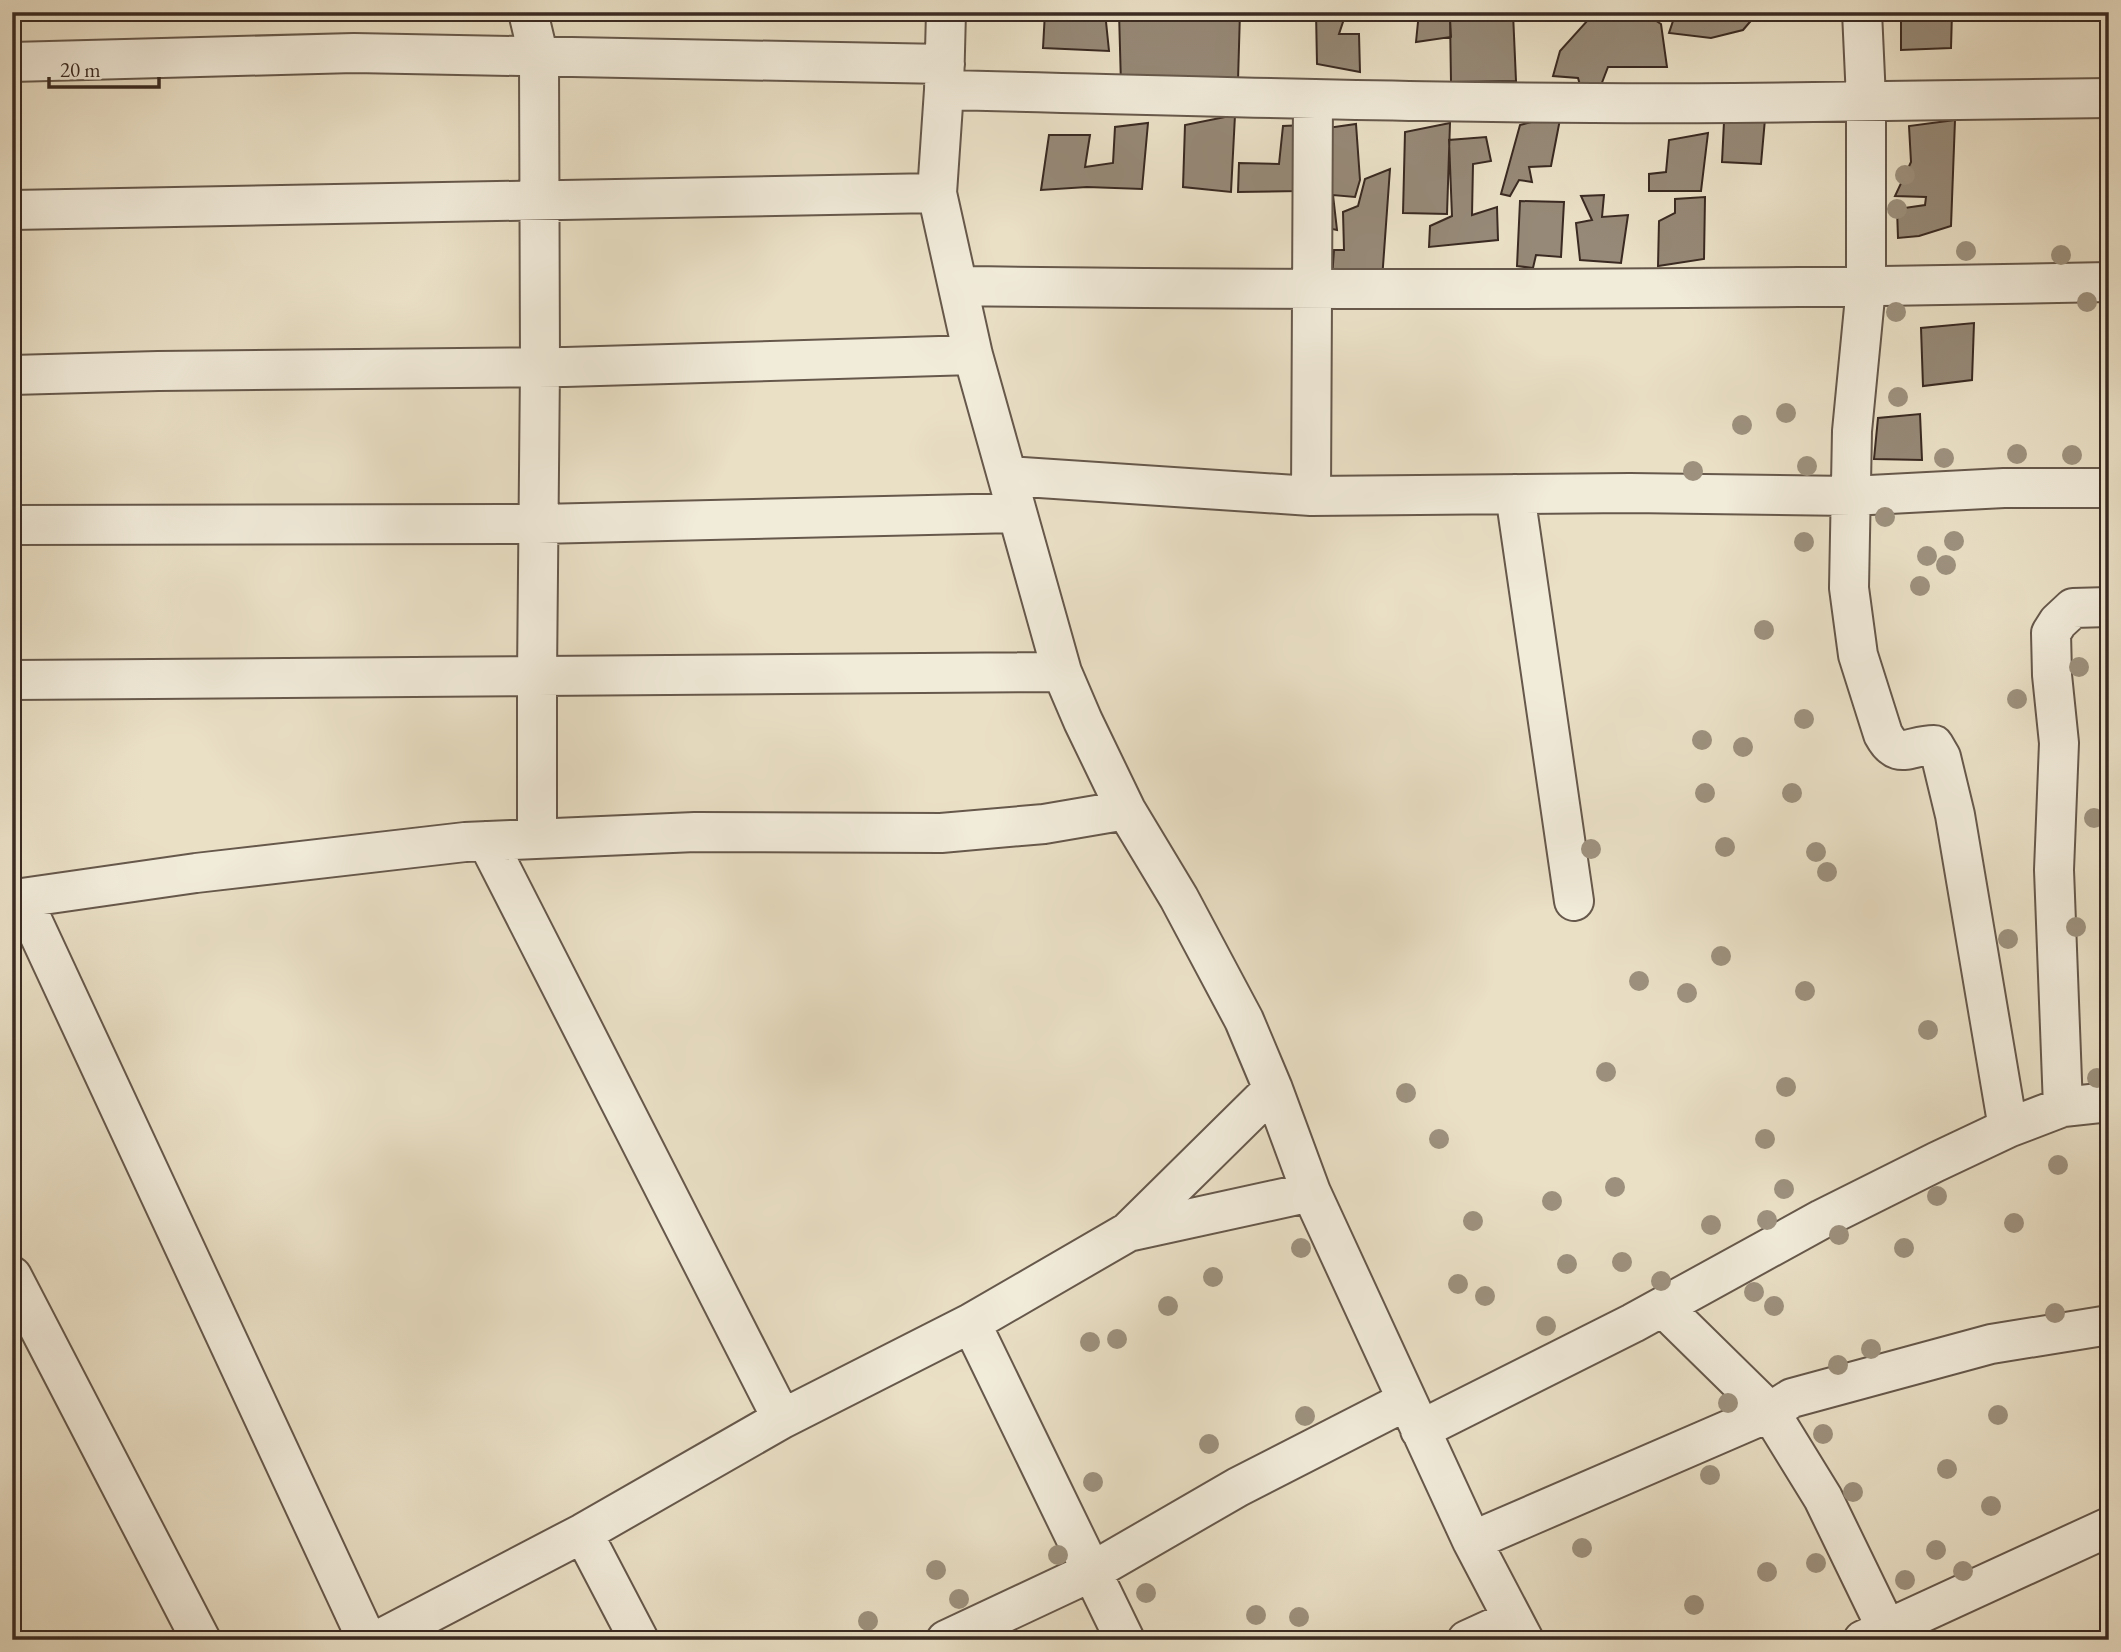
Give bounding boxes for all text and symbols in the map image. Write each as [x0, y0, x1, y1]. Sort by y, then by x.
scale bar [49, 46, 159, 90]
text: 20 m [60, 56, 101, 83]

